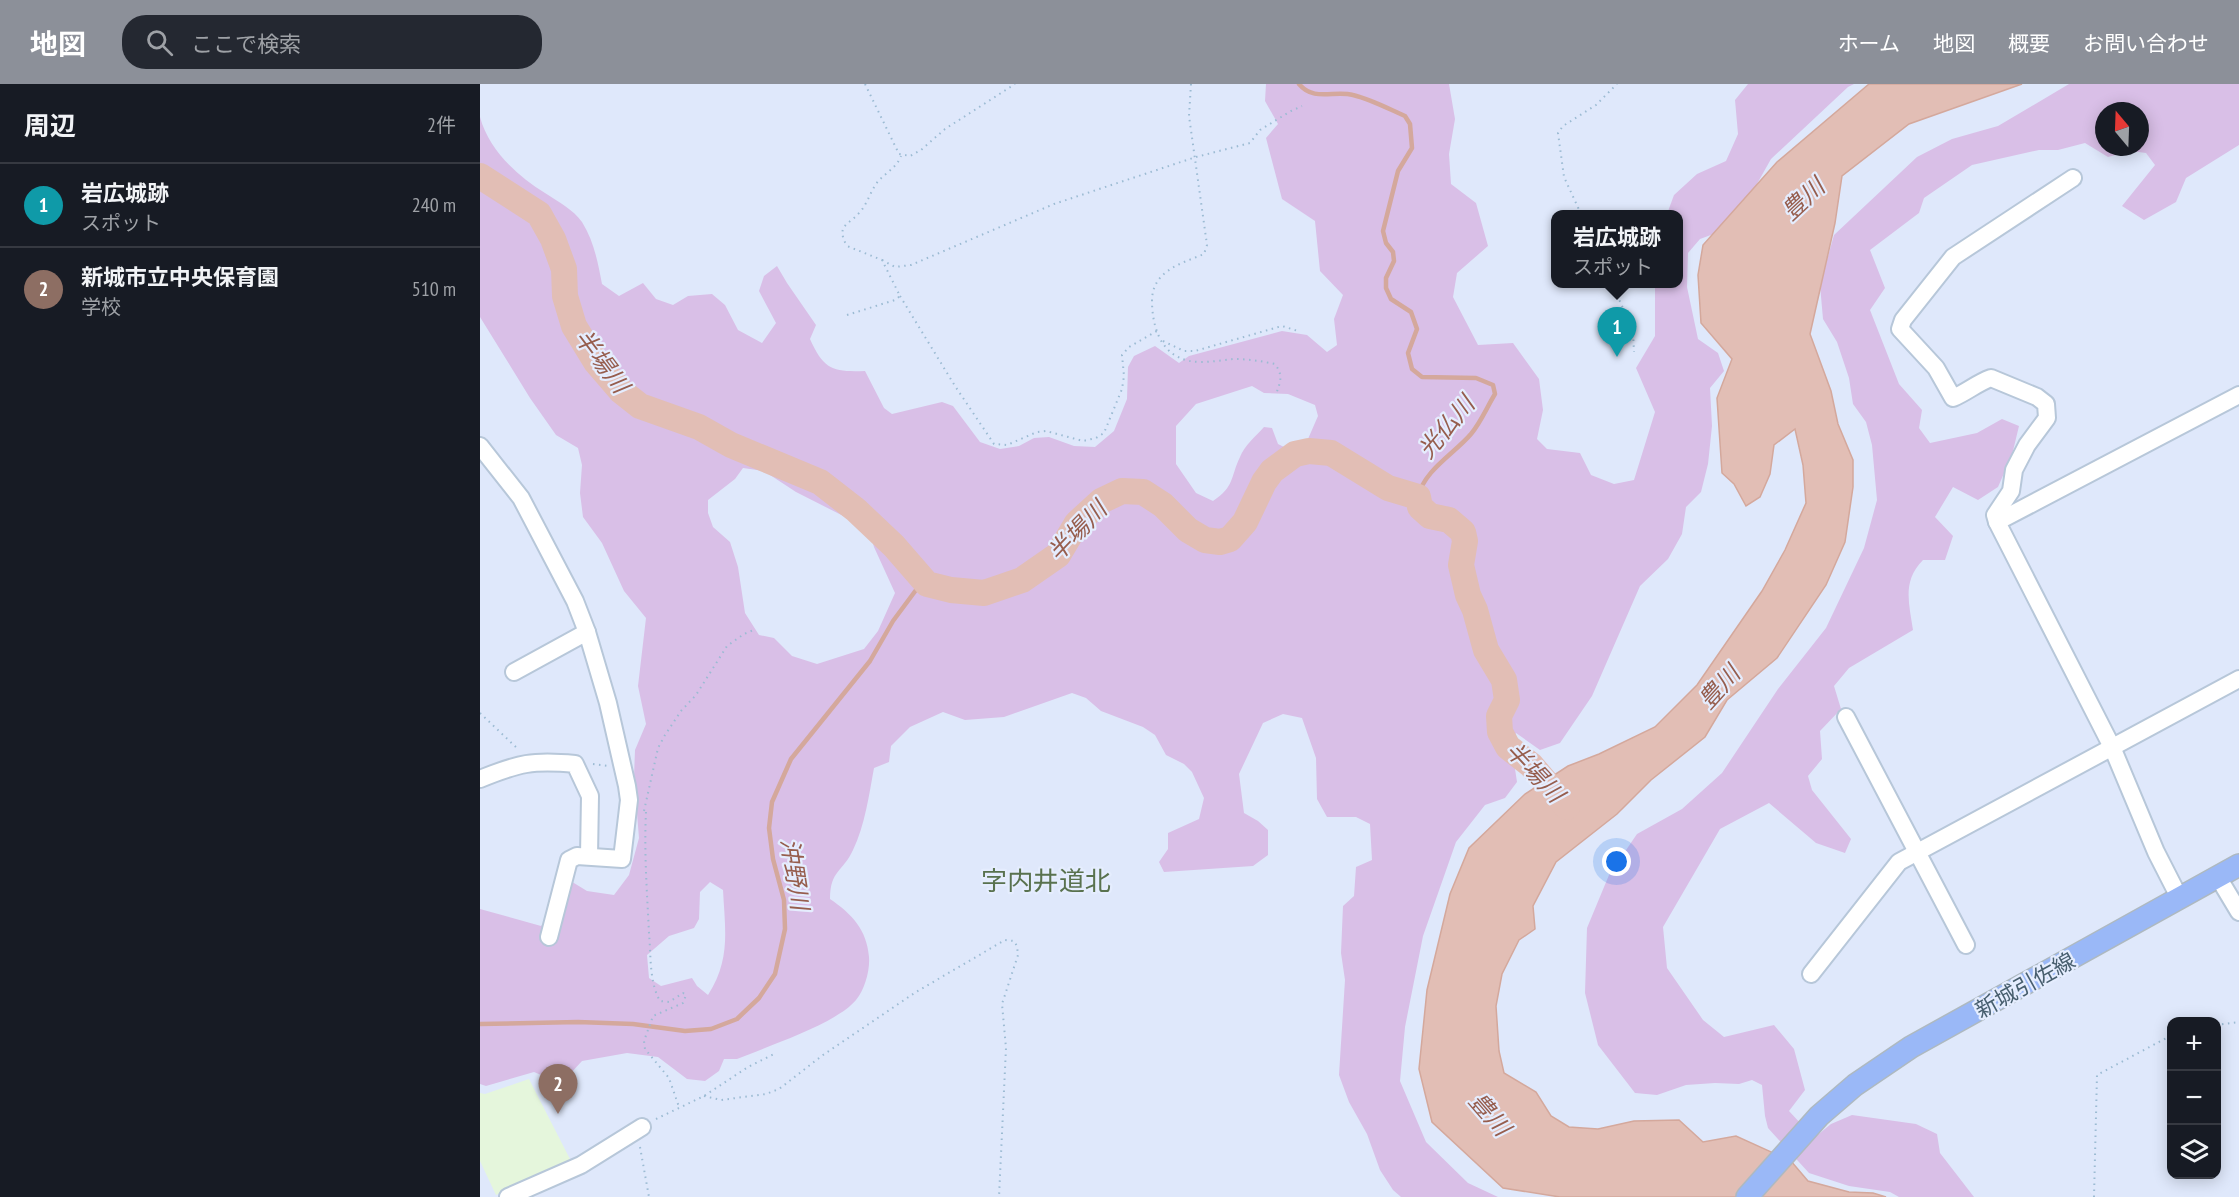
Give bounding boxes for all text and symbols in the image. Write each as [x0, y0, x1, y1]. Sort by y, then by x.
search box [122, 15, 542, 69]
text: 地図 [30, 25, 86, 62]
icon: search [143, 26, 176, 59]
text: ここで検索 [191, 30, 301, 58]
text: ホーム [1838, 30, 1900, 57]
text: 地図 [1933, 30, 1975, 57]
text: 概要 [2008, 30, 2050, 57]
text: お問い合わせ [2083, 30, 2209, 57]
north arrow [2095, 102, 2149, 156]
text: 周辺 [24, 109, 76, 142]
text: 2件 [427, 112, 456, 138]
water label: 豊川 [1775, 169, 1833, 227]
text: 岩広城跡 [81, 179, 169, 207]
text: 1 [39, 192, 48, 218]
text: 240 m [412, 192, 456, 218]
text: スポット [81, 210, 161, 236]
popup [1551, 210, 1683, 288]
text: 岩広城跡 [1573, 223, 1661, 251]
text: スポット [1573, 254, 1653, 280]
text: 新城市立中央保育園 [81, 263, 279, 291]
text: 2 [39, 276, 48, 302]
text: 510 m [412, 276, 456, 302]
text: 学校 [81, 294, 121, 320]
pin: 1 [1598, 308, 1636, 357]
water label: 半場川 [568, 323, 638, 401]
water label: 光仏川 [1411, 387, 1483, 465]
water label: 半場川 [1041, 492, 1115, 568]
water label: 豊川 [1691, 657, 1749, 715]
water label: 半場川 [1499, 735, 1573, 811]
water label: 沖野川 [774, 836, 816, 915]
your location [1602, 847, 1631, 876]
district label: 字内井道北 [981, 864, 1111, 897]
street label: 新城引佐線 [1970, 946, 2080, 1024]
map controls [2167, 1017, 2221, 1179]
button: + [2167, 1017, 2221, 1071]
pin: 2 [538, 1064, 578, 1114]
button: − [2167, 1071, 2221, 1125]
water label: 豊川 [1463, 1086, 1519, 1145]
button: layers [2167, 1125, 2221, 1179]

